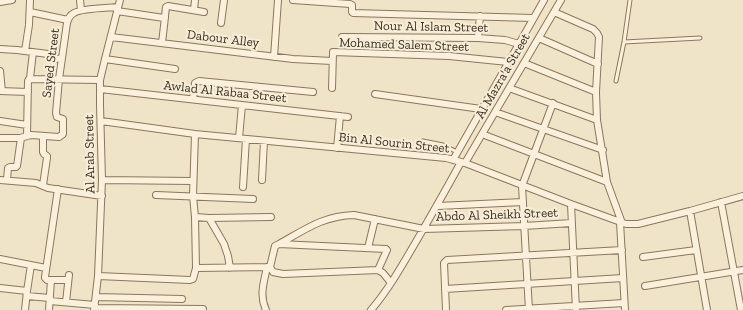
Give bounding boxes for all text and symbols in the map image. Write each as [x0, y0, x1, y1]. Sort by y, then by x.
street label: Nour Al Islam Street [374, 18, 488, 36]
street label: Sayed Street [39, 27, 63, 99]
street label: Dabour Alley [186, 27, 260, 51]
street label: Al Mazra'a Street [472, 31, 534, 121]
street label: Mohamed Salem Street [339, 35, 469, 55]
street label: Awlad Al Rabaa Street [163, 78, 287, 106]
street label: Al Arab Street [82, 114, 98, 194]
street label: Bin Al Sourin Street [338, 129, 450, 157]
street label: Abdo Al Sheikh Street [436, 205, 558, 225]

